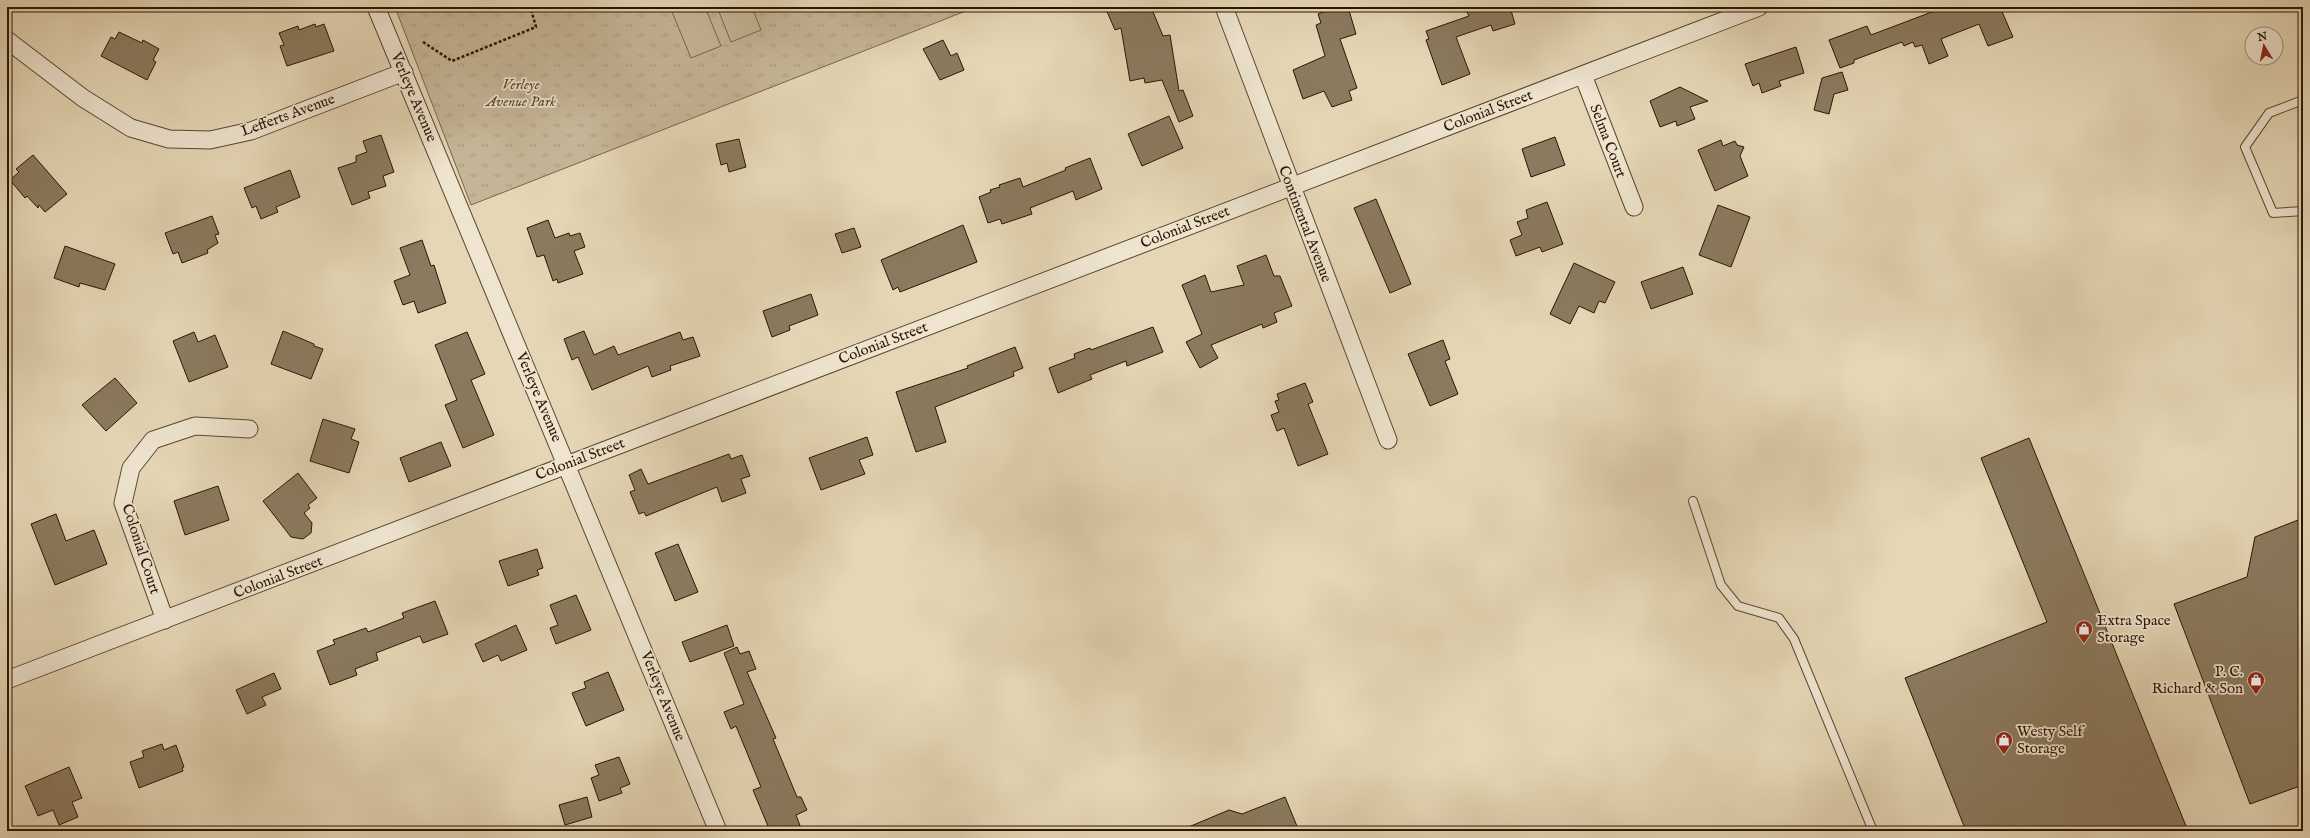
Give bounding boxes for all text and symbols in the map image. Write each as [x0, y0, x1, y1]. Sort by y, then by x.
north arrow [2244, 26, 2284, 66]
text: N [2256, 29, 2269, 45]
street label: Verleye Avenue [386, 48, 441, 145]
park label: Verleye Avenue Park [484, 75, 556, 111]
street label: Colonial Street [1441, 85, 1535, 137]
street label: Lefferts Avenue [238, 89, 338, 141]
street label: Selma Court [1585, 102, 1631, 180]
street label: Continental Avenue [1274, 163, 1336, 285]
street label: Colonial Street [1138, 201, 1232, 253]
street label: Colonial Street [836, 317, 930, 369]
street label: Verleye Avenue [511, 348, 566, 445]
street label: Colonial Street [533, 433, 627, 485]
street label: Colonial Court [117, 501, 165, 597]
street label: Colonial Street [231, 551, 325, 603]
place label: Extra Space Storage [2097, 611, 2171, 647]
shop icon: Extra Space Storage [2074, 619, 2094, 644]
street label: Verleye Avenue [636, 647, 690, 744]
place label: P. C. Richard & Son [2152, 662, 2243, 698]
shop icon: P. C. Richard & Son [2246, 670, 2266, 695]
place label: Westy Self Storage [2017, 722, 2085, 758]
shop icon: Westy Self Storage [1994, 730, 2014, 755]

